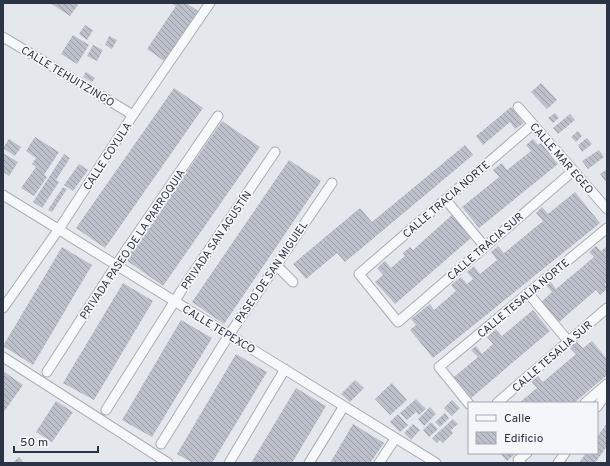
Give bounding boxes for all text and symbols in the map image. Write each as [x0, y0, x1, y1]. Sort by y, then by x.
street label: CALLE TEHUITZINGO [18, 43, 117, 110]
street label: CALLE COYULA [81, 120, 135, 193]
street label: CALLE MAR EGEO [527, 120, 596, 197]
street label: CALLE TRACIA NORTE [400, 158, 493, 241]
street label: PRIVADA PASEO DE LA PARROQUIA [77, 167, 188, 322]
street label: PRIVADA SAN AGUSTÍN [178, 188, 255, 293]
street label: CALLE TRACIA SUR [445, 210, 527, 284]
street label: PASEO DE SAN MIGUIEL [232, 219, 311, 326]
street label: CALLE TESALIA NORTE [475, 256, 573, 341]
street label: CALLE TEPEXCO [179, 303, 258, 357]
street label: CALLE TESALIA SUR [510, 318, 596, 395]
legend [468, 402, 598, 454]
text: Calle [504, 411, 531, 427]
scale bar [14, 428, 98, 454]
text: Edificio [504, 431, 544, 447]
text: 50 m [20, 435, 48, 451]

